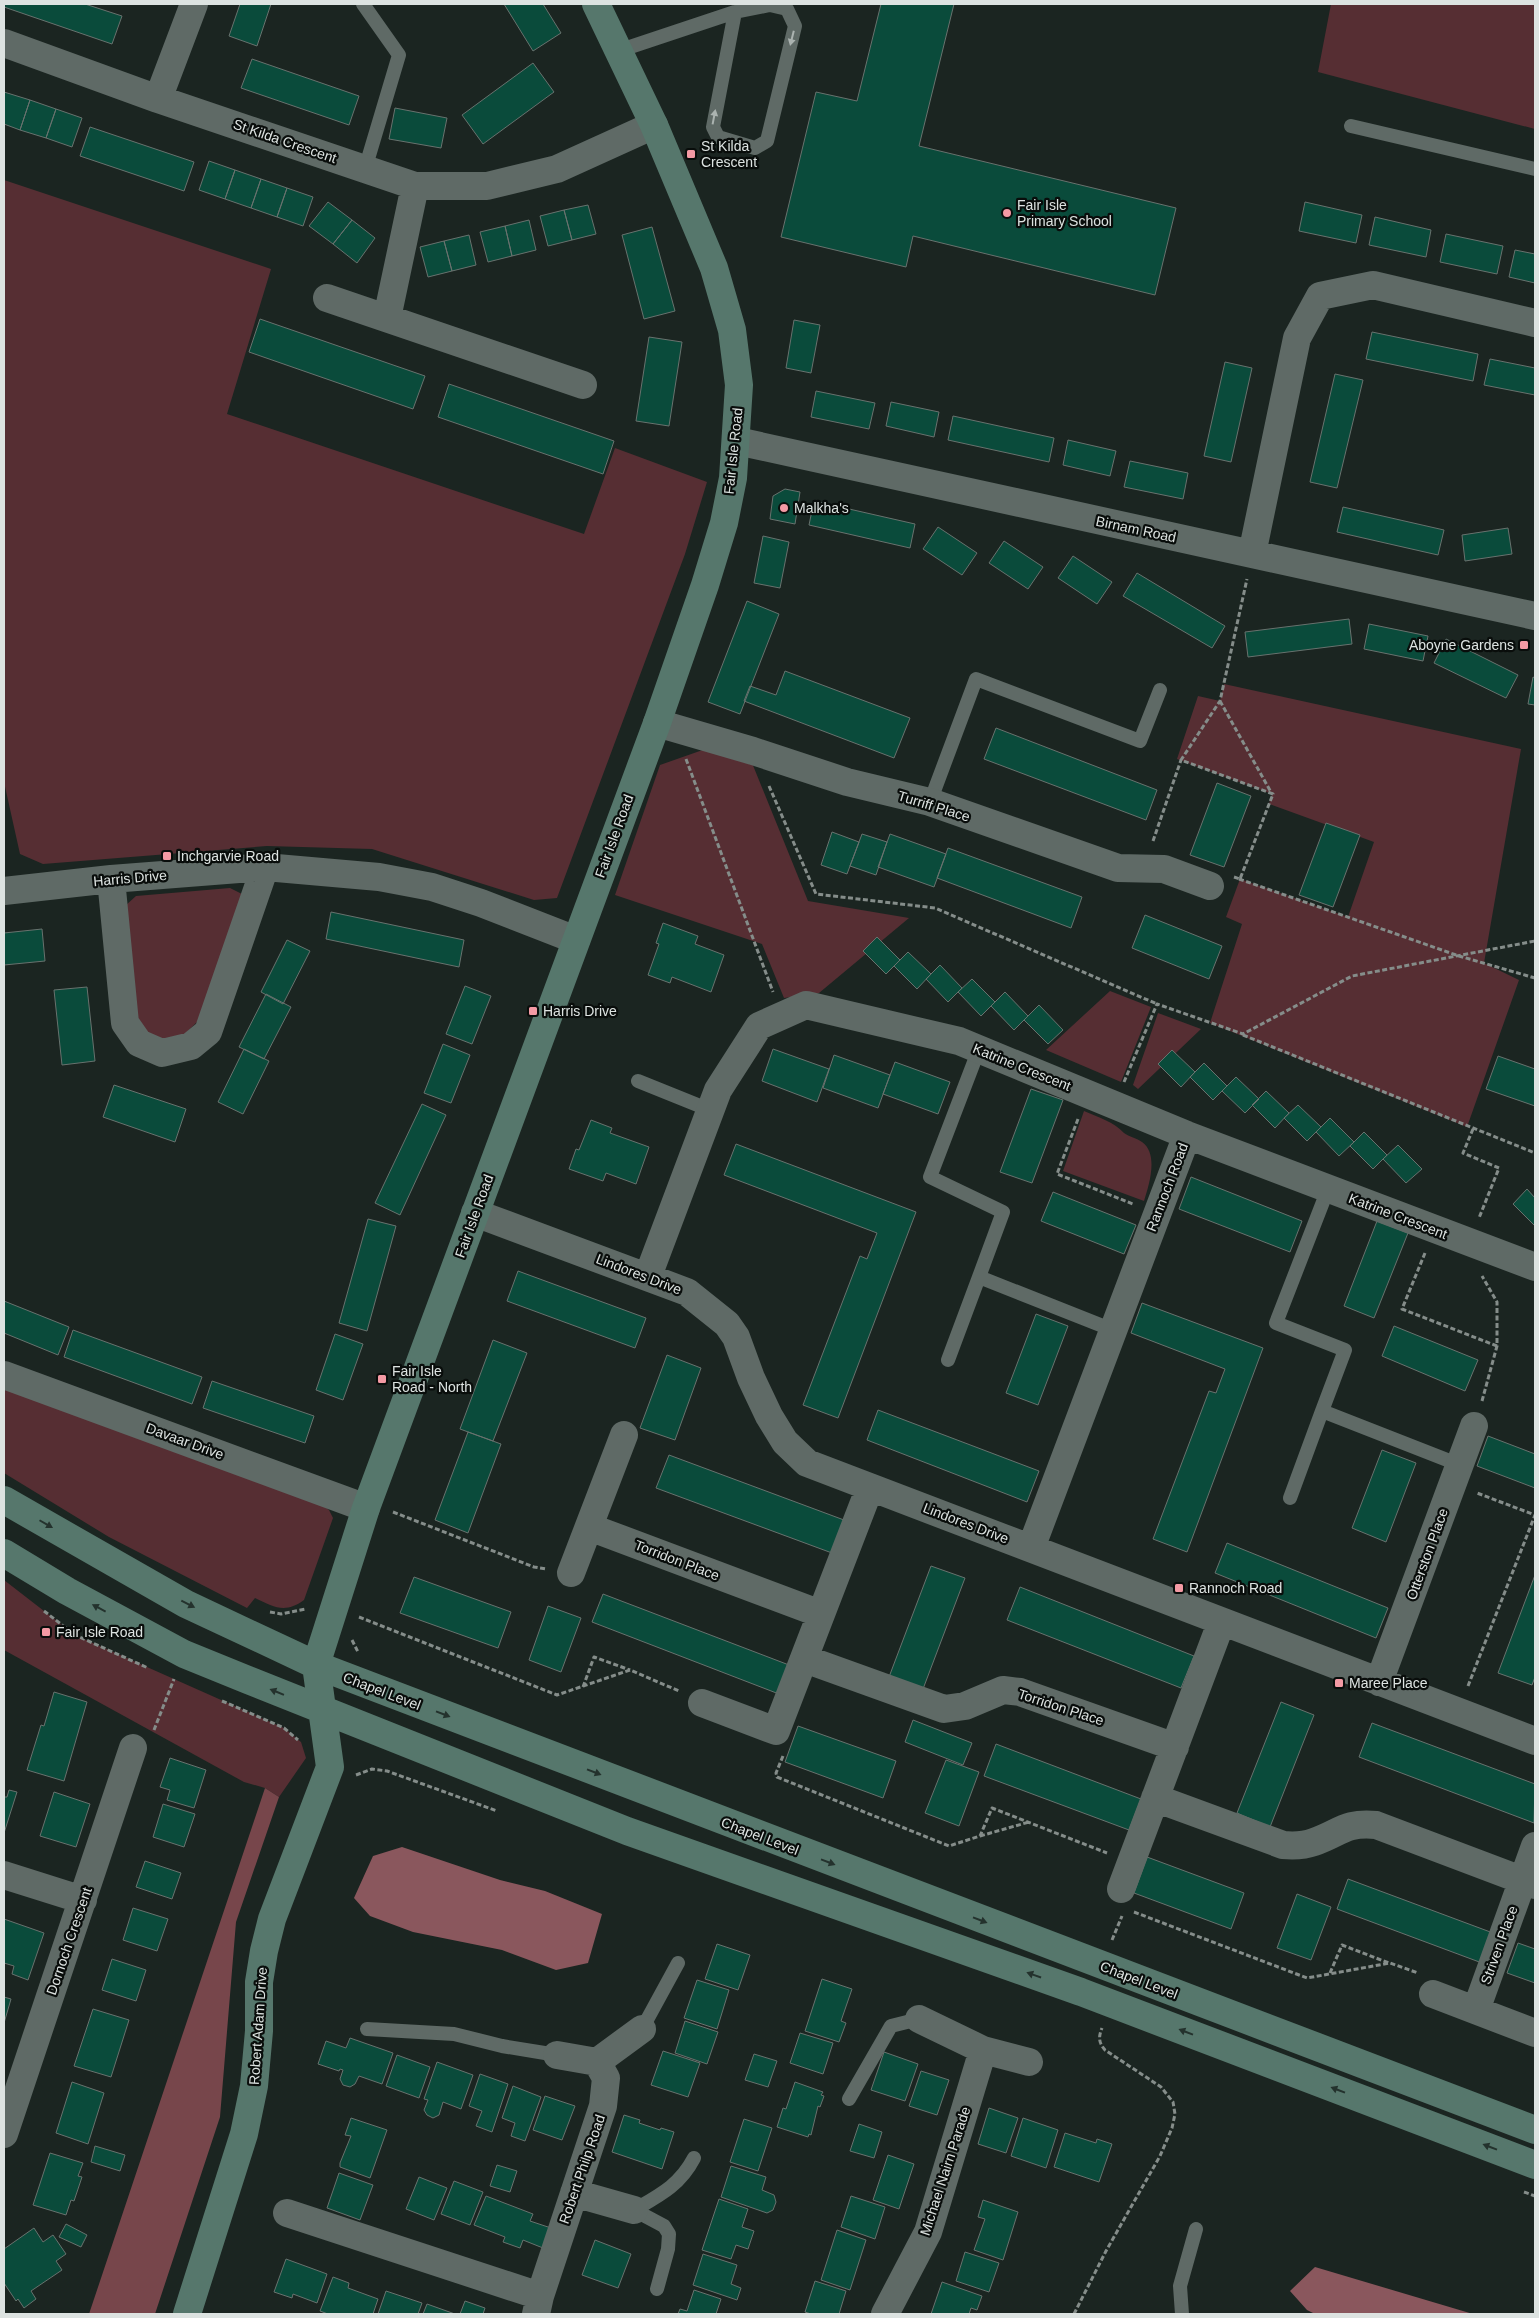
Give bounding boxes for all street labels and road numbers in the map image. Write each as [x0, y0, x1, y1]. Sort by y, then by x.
street label: St Kilda Crescent [231, 116, 339, 166]
street label: Fair Isle Road [720, 407, 746, 495]
street label: Birnam Road [1094, 513, 1178, 545]
street label: Turriff Place [896, 787, 972, 825]
street label: Fair Isle Road [592, 792, 636, 880]
street label: Harris Drive [92, 867, 168, 889]
street label: Katrine Crescent [971, 1040, 1073, 1094]
street label: Rannoch Road [1143, 1141, 1191, 1233]
street label: Fair Isle Road [452, 1172, 496, 1260]
street label: Katrine Crescent [1346, 1190, 1450, 1242]
street label: Lindores Drive [594, 1250, 684, 1298]
street label: Davaar Drive [144, 1420, 226, 1463]
street label: Lindores Drive [921, 1499, 1011, 1547]
street label: Otterston Place [1403, 1506, 1451, 1602]
street label: Torridon Place [632, 1536, 722, 1584]
street label: Chapel Level [341, 1669, 423, 1713]
street label: Torridon Place [1016, 1686, 1106, 1728]
street label: Chapel Level [719, 1814, 801, 1858]
street label: Dornoch Crescent [43, 1885, 95, 1997]
street label: Striven Place [1477, 1903, 1521, 1986]
street label: Chapel Level [1098, 1958, 1180, 2002]
street label: Robert Adam Drive [246, 1966, 270, 2086]
street label: Michael Nairn Parade [917, 2104, 973, 2237]
street label: Robert Philp Road [556, 2112, 608, 2226]

